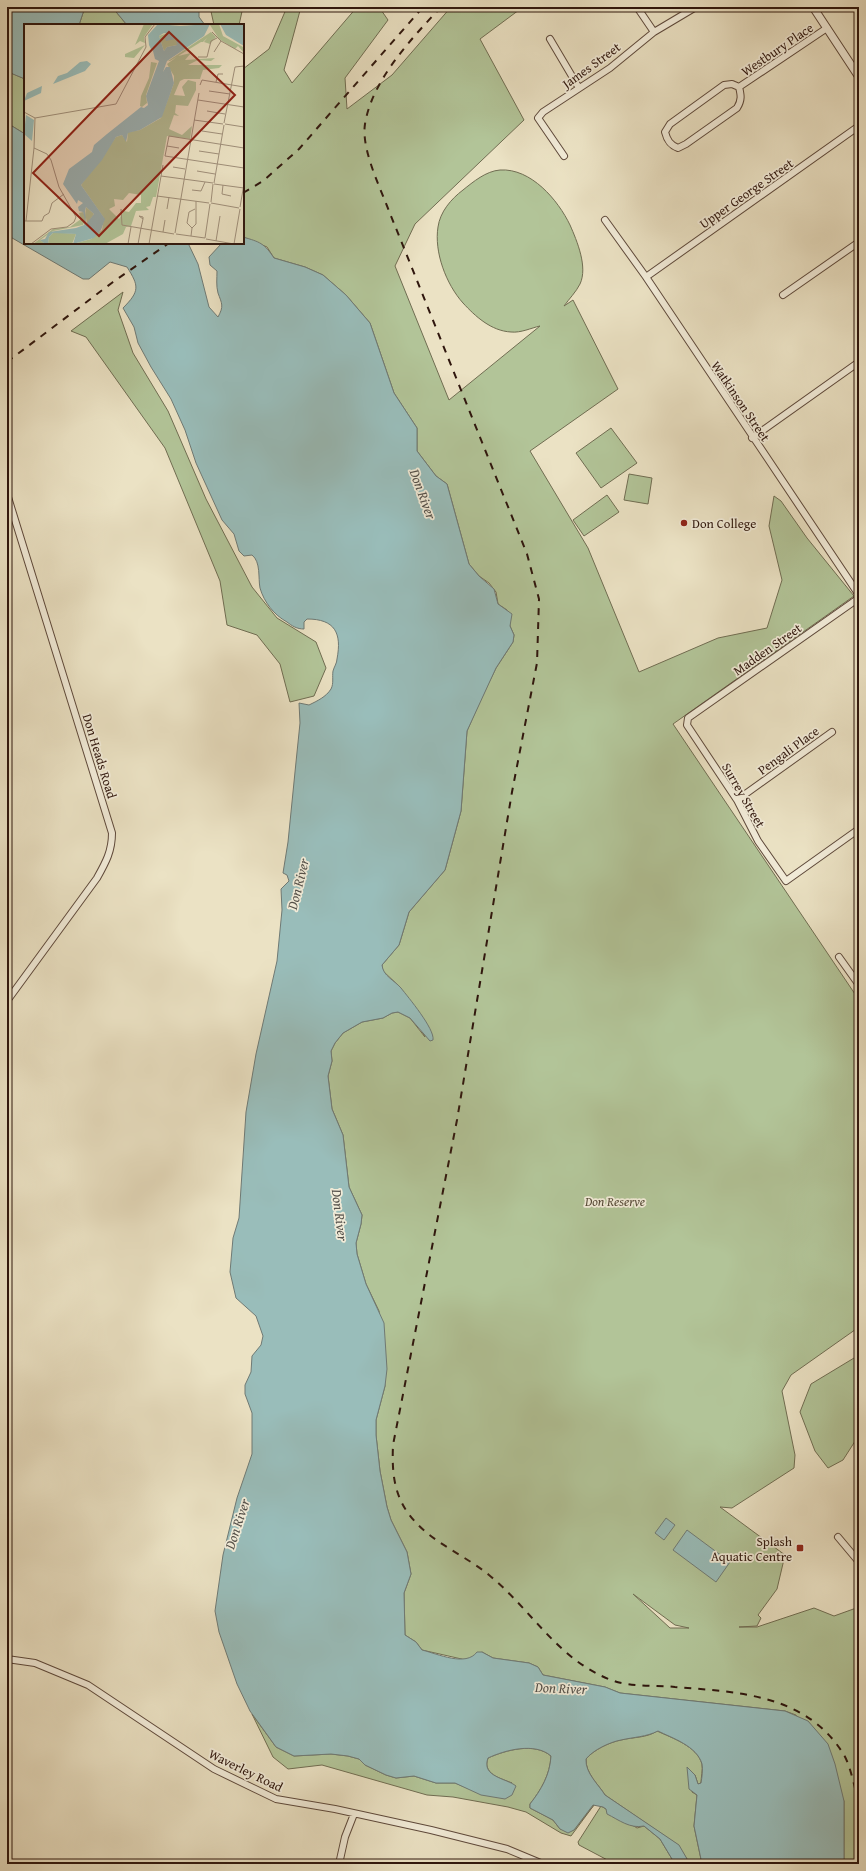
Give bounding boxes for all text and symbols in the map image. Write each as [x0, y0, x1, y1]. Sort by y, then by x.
street label: Westbury Place [737, 18, 817, 81]
inset map [24, 24, 244, 244]
street label: James Street [557, 38, 625, 94]
street label: Upper George Street [695, 154, 798, 233]
street label: Watkinson Street [707, 357, 775, 446]
water label: Don River [404, 465, 442, 523]
place label: Don College [692, 514, 756, 533]
marker: Don College [679, 518, 689, 528]
street label: Madden Street [729, 618, 806, 680]
street label: Don Heads Road [78, 711, 121, 801]
street label: Pengali Place [754, 722, 823, 779]
street label: Surrey Street [717, 759, 770, 832]
water label: Don River [282, 856, 314, 913]
water label: Don River [327, 1187, 353, 1243]
park label: Don Reserve [584, 1192, 645, 1211]
water label: Don River [219, 1495, 255, 1553]
place label: Splash Aquatic Centre [711, 1532, 793, 1566]
marker: Splash Aquatic Centre [795, 1543, 805, 1553]
water label: Don River [534, 1677, 588, 1699]
street label: Waverley Road [205, 1744, 286, 1797]

